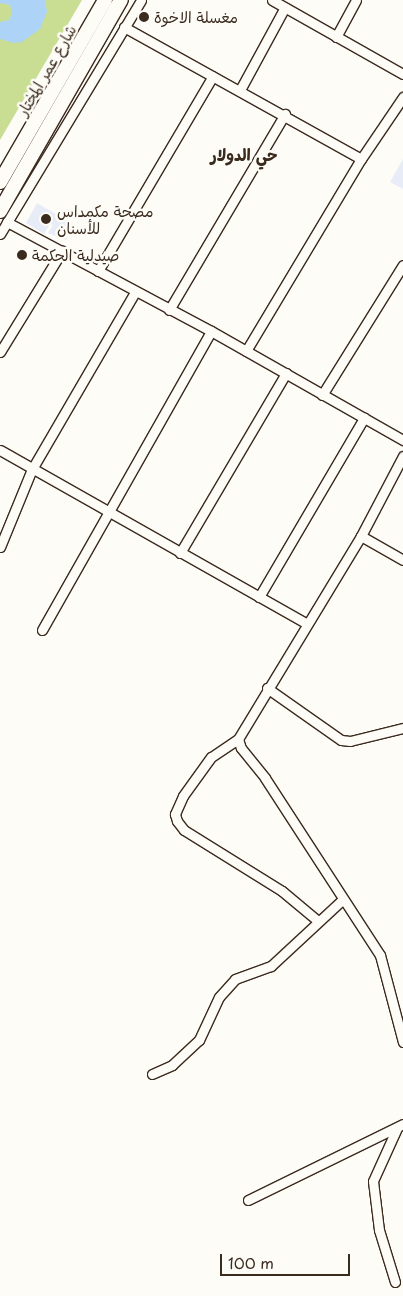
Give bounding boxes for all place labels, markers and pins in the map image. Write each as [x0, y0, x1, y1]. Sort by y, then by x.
place label: مغسلة الاخوة [154, 8, 238, 26]
marker: مغسلة الاخوة [138, 11, 150, 23]
place label: مصحة مكمداس للأسنان [57, 201, 153, 236]
marker: مصحة مكمداس للأسنان [39, 212, 53, 226]
place label: صيدلية الحكمة [32, 246, 119, 264]
marker: صيدلية الحكمة [16, 249, 28, 261]

